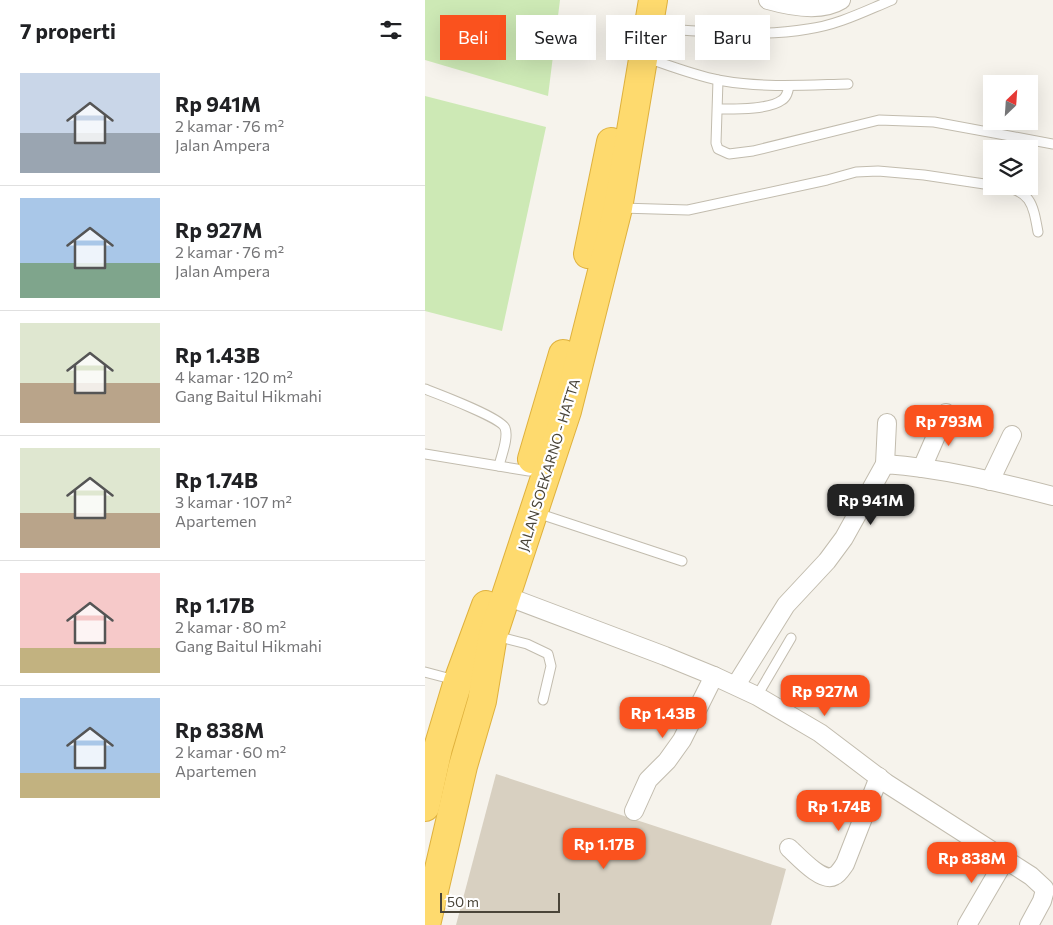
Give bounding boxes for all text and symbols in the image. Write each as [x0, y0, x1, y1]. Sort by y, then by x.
chip: Beli [440, 15, 506, 60]
chip: Sewa [516, 15, 596, 60]
chip: Filter [606, 15, 685, 60]
chip: Baru [695, 15, 770, 60]
icon: filters [377, 16, 405, 44]
text: 7 properti [20, 18, 116, 43]
north arrow [983, 75, 1037, 130]
map controls [983, 75, 1038, 195]
text: Rp 941M [175, 91, 261, 116]
icon: home [60, 93, 120, 153]
text: 2 kamar · 76 m² [175, 116, 284, 135]
text: Jalan Ampera [175, 135, 270, 154]
button: layers [983, 140, 1038, 195]
text: Rp 927M [175, 217, 262, 242]
icon: home [60, 218, 120, 278]
text: 2 kamar · 76 m² [175, 242, 284, 261]
text: Jalan Ampera [175, 261, 270, 280]
text: Rp 1.43B [175, 342, 260, 367]
icon: home [60, 343, 120, 403]
text: 4 kamar · 120 m² [175, 367, 293, 386]
street label: JALAN SOEKARNO - HATTA [514, 376, 583, 553]
text: Gang Baitul Hikmahi [175, 386, 322, 405]
pin: Rp 793M [903, 404, 995, 447]
text: Rp 793M [916, 411, 982, 430]
text: Rp 1.74B [175, 467, 258, 492]
icon: home [60, 468, 120, 528]
pin: Rp 941M [825, 484, 917, 526]
text: Rp 941M [838, 490, 904, 509]
text: 3 kamar · 107 m² [175, 492, 292, 511]
text: Apartemen [175, 511, 257, 530]
text: Rp 1.17B [175, 592, 254, 617]
icon: home [60, 593, 120, 653]
text: 2 kamar · 80 m² [175, 617, 286, 636]
text: Gang Baitul Hikmahi [175, 636, 322, 655]
pin: Rp 927M [779, 674, 871, 717]
text: Rp 927M [792, 681, 858, 700]
pin: Rp 1.43B [611, 696, 715, 739]
text: Rp 1.43B [631, 703, 695, 722]
text: Rp 838M [175, 717, 264, 742]
icon: home [60, 718, 120, 778]
text: 2 kamar · 60 m² [175, 742, 286, 761]
text: Apartemen [175, 761, 257, 780]
pin: Rp 1.74B [787, 790, 891, 832]
text: Rp 1.74B [807, 796, 871, 815]
pin: Rp 1.17B [552, 828, 656, 870]
text: Rp 1.17B [574, 834, 634, 853]
pin: Rp 838M [926, 842, 1018, 884]
text: Rp 838M [938, 848, 1006, 867]
scale bar [440, 890, 560, 913]
text: 50 m [447, 893, 479, 910]

